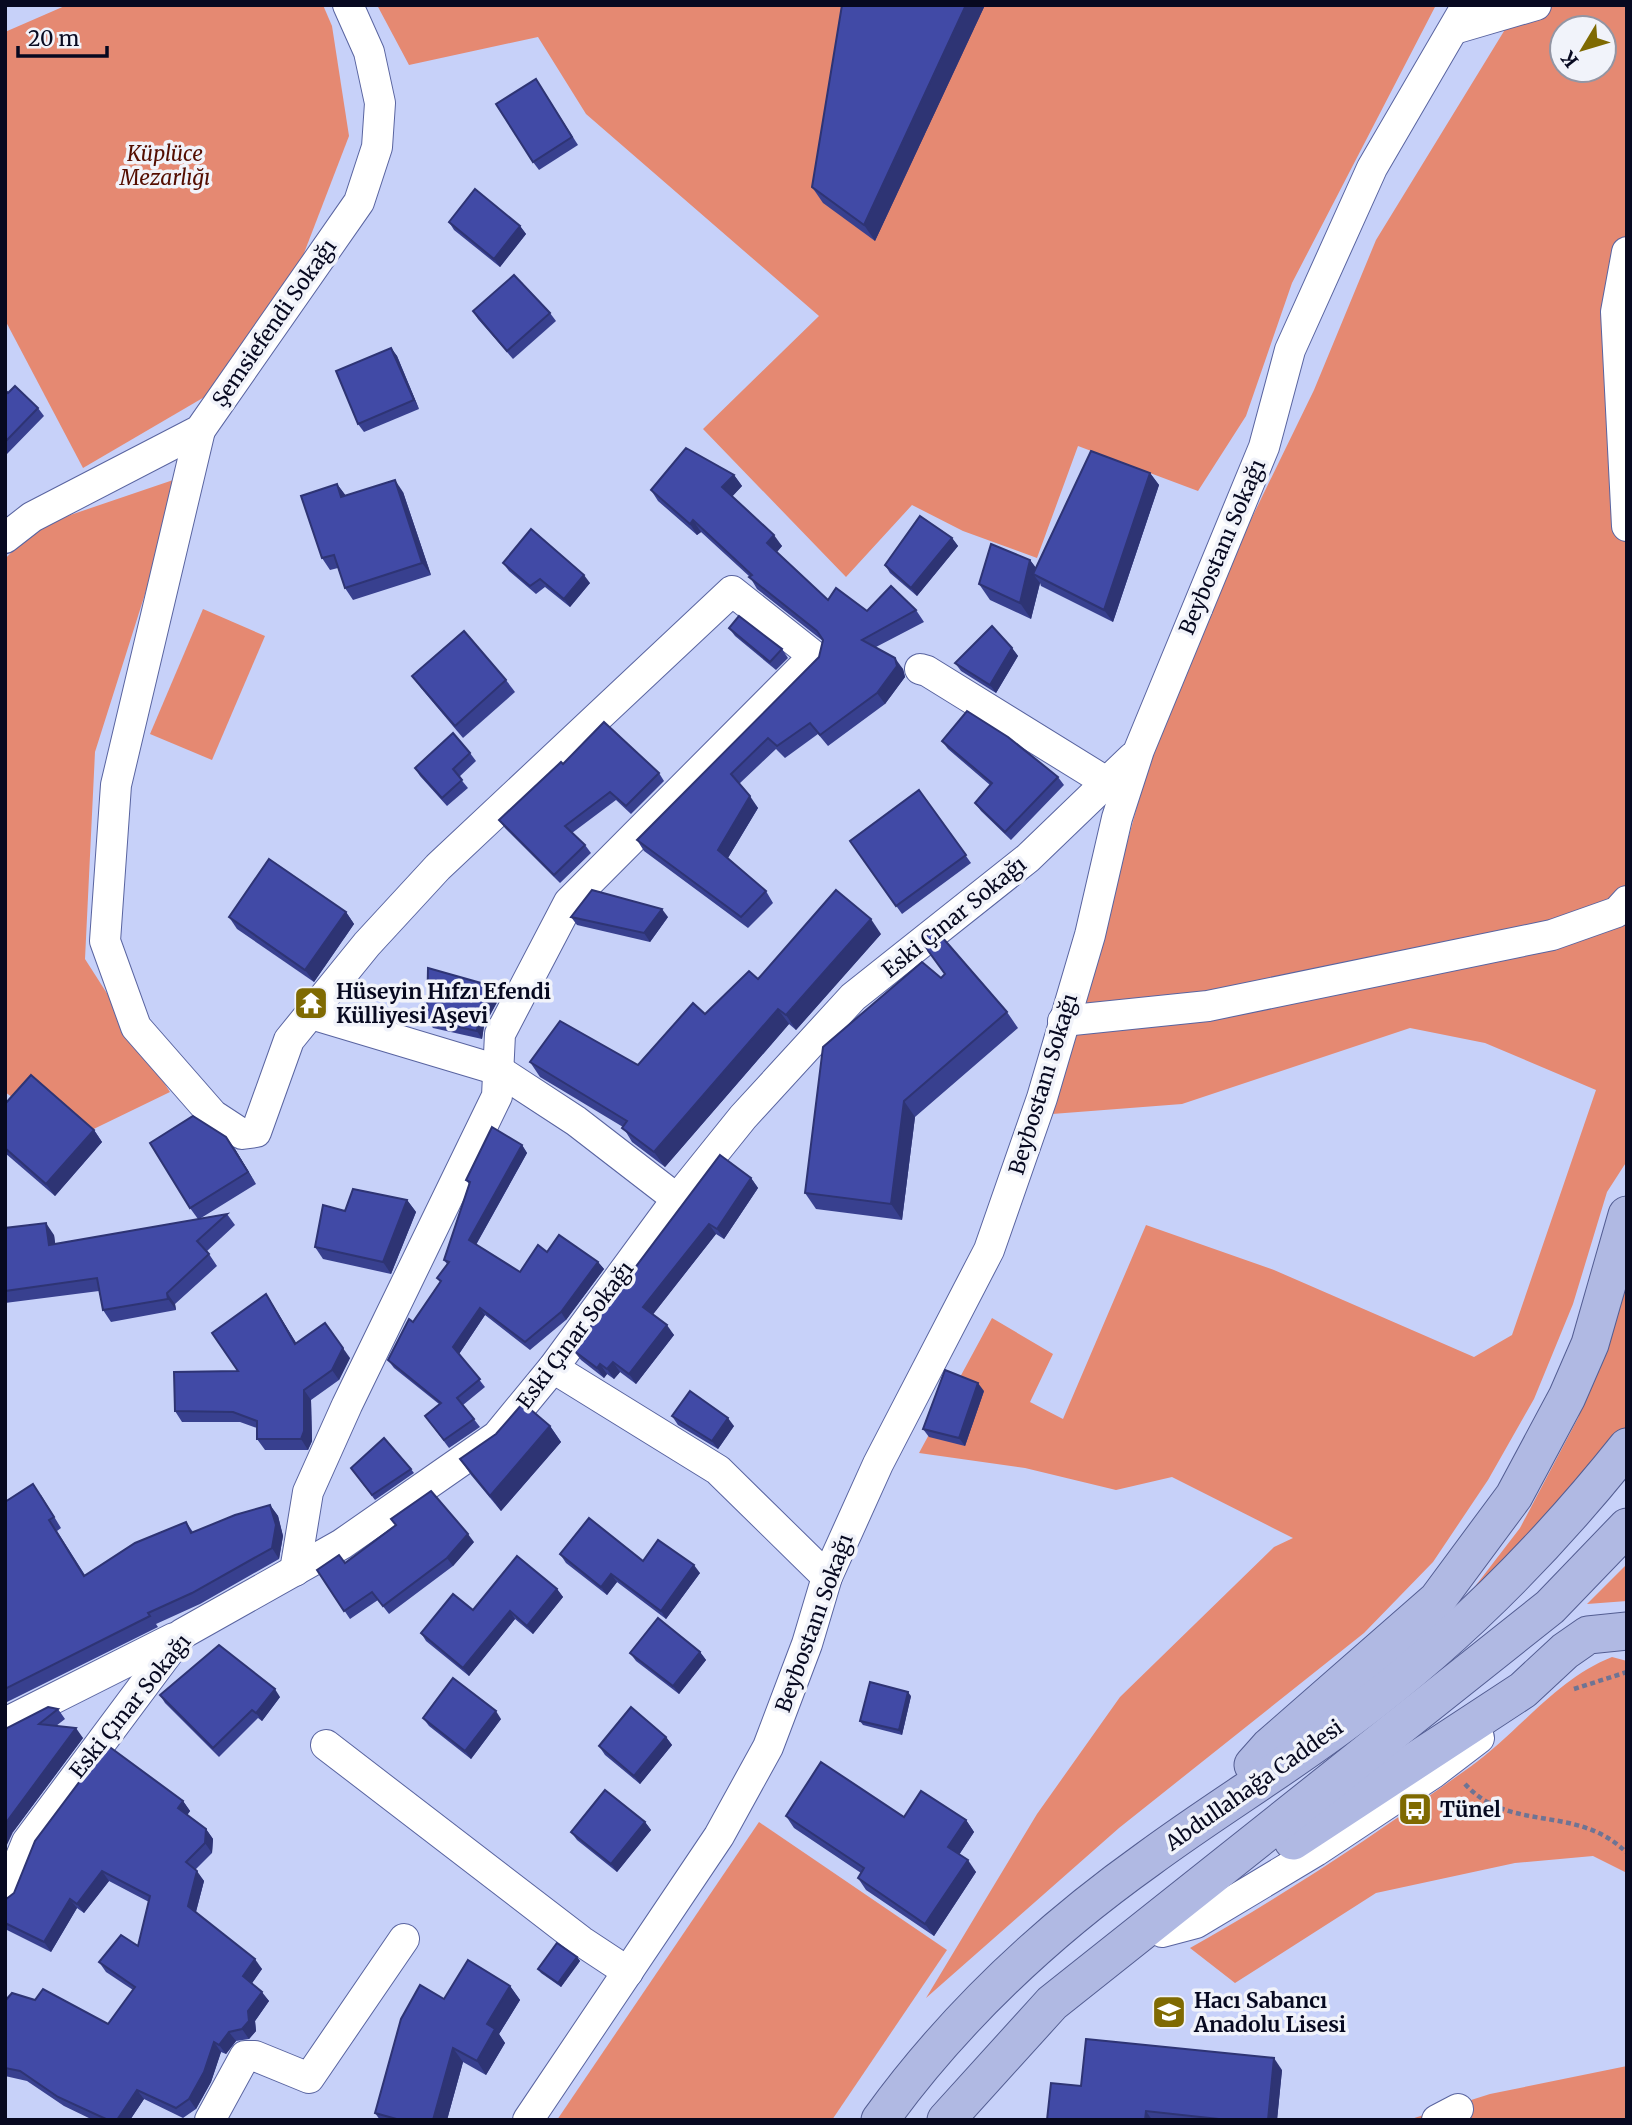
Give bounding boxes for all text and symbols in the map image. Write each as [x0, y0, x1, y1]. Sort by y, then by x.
scale bar [18, 14, 107, 58]
north arrow [1548, 14, 1618, 84]
text: 20 m [28, 25, 80, 52]
text: K [1555, 46, 1583, 72]
park label: Küplüce Mezarlığı [119, 140, 210, 191]
street label: Şemsiefendi Sokağı [206, 234, 342, 412]
street label: Beybostanı Sokağı [1173, 455, 1271, 639]
street label: Eski Çınar Sokağı [876, 850, 1032, 983]
place label: Hüseyin Hıfzı Efendi Külliyesi Aşevi [336, 978, 551, 1029]
temple icon: Hüseyin Hıfzı Efendi Külliyesi Aşevi [292, 984, 330, 1022]
street label: Beybostanı Sokağı [1003, 990, 1083, 1178]
street label: Eski Çınar Sokağı [511, 1256, 639, 1414]
street label: Beybostanı Sokağı [769, 1530, 859, 1716]
street label: Eski Çınar Sokağı [64, 1628, 197, 1784]
street label: Abdullahağa Caddesi [1159, 1713, 1348, 1857]
bus stop icon: Tünel [1396, 1790, 1434, 1828]
place label: Tünel [1440, 1796, 1501, 1823]
place label: Hacı Sabancı Anadolu Lisesi [1193, 1987, 1346, 2038]
school or university icon: Hacı Sabancı Anadolu Lisesi [1150, 1993, 1188, 2031]

